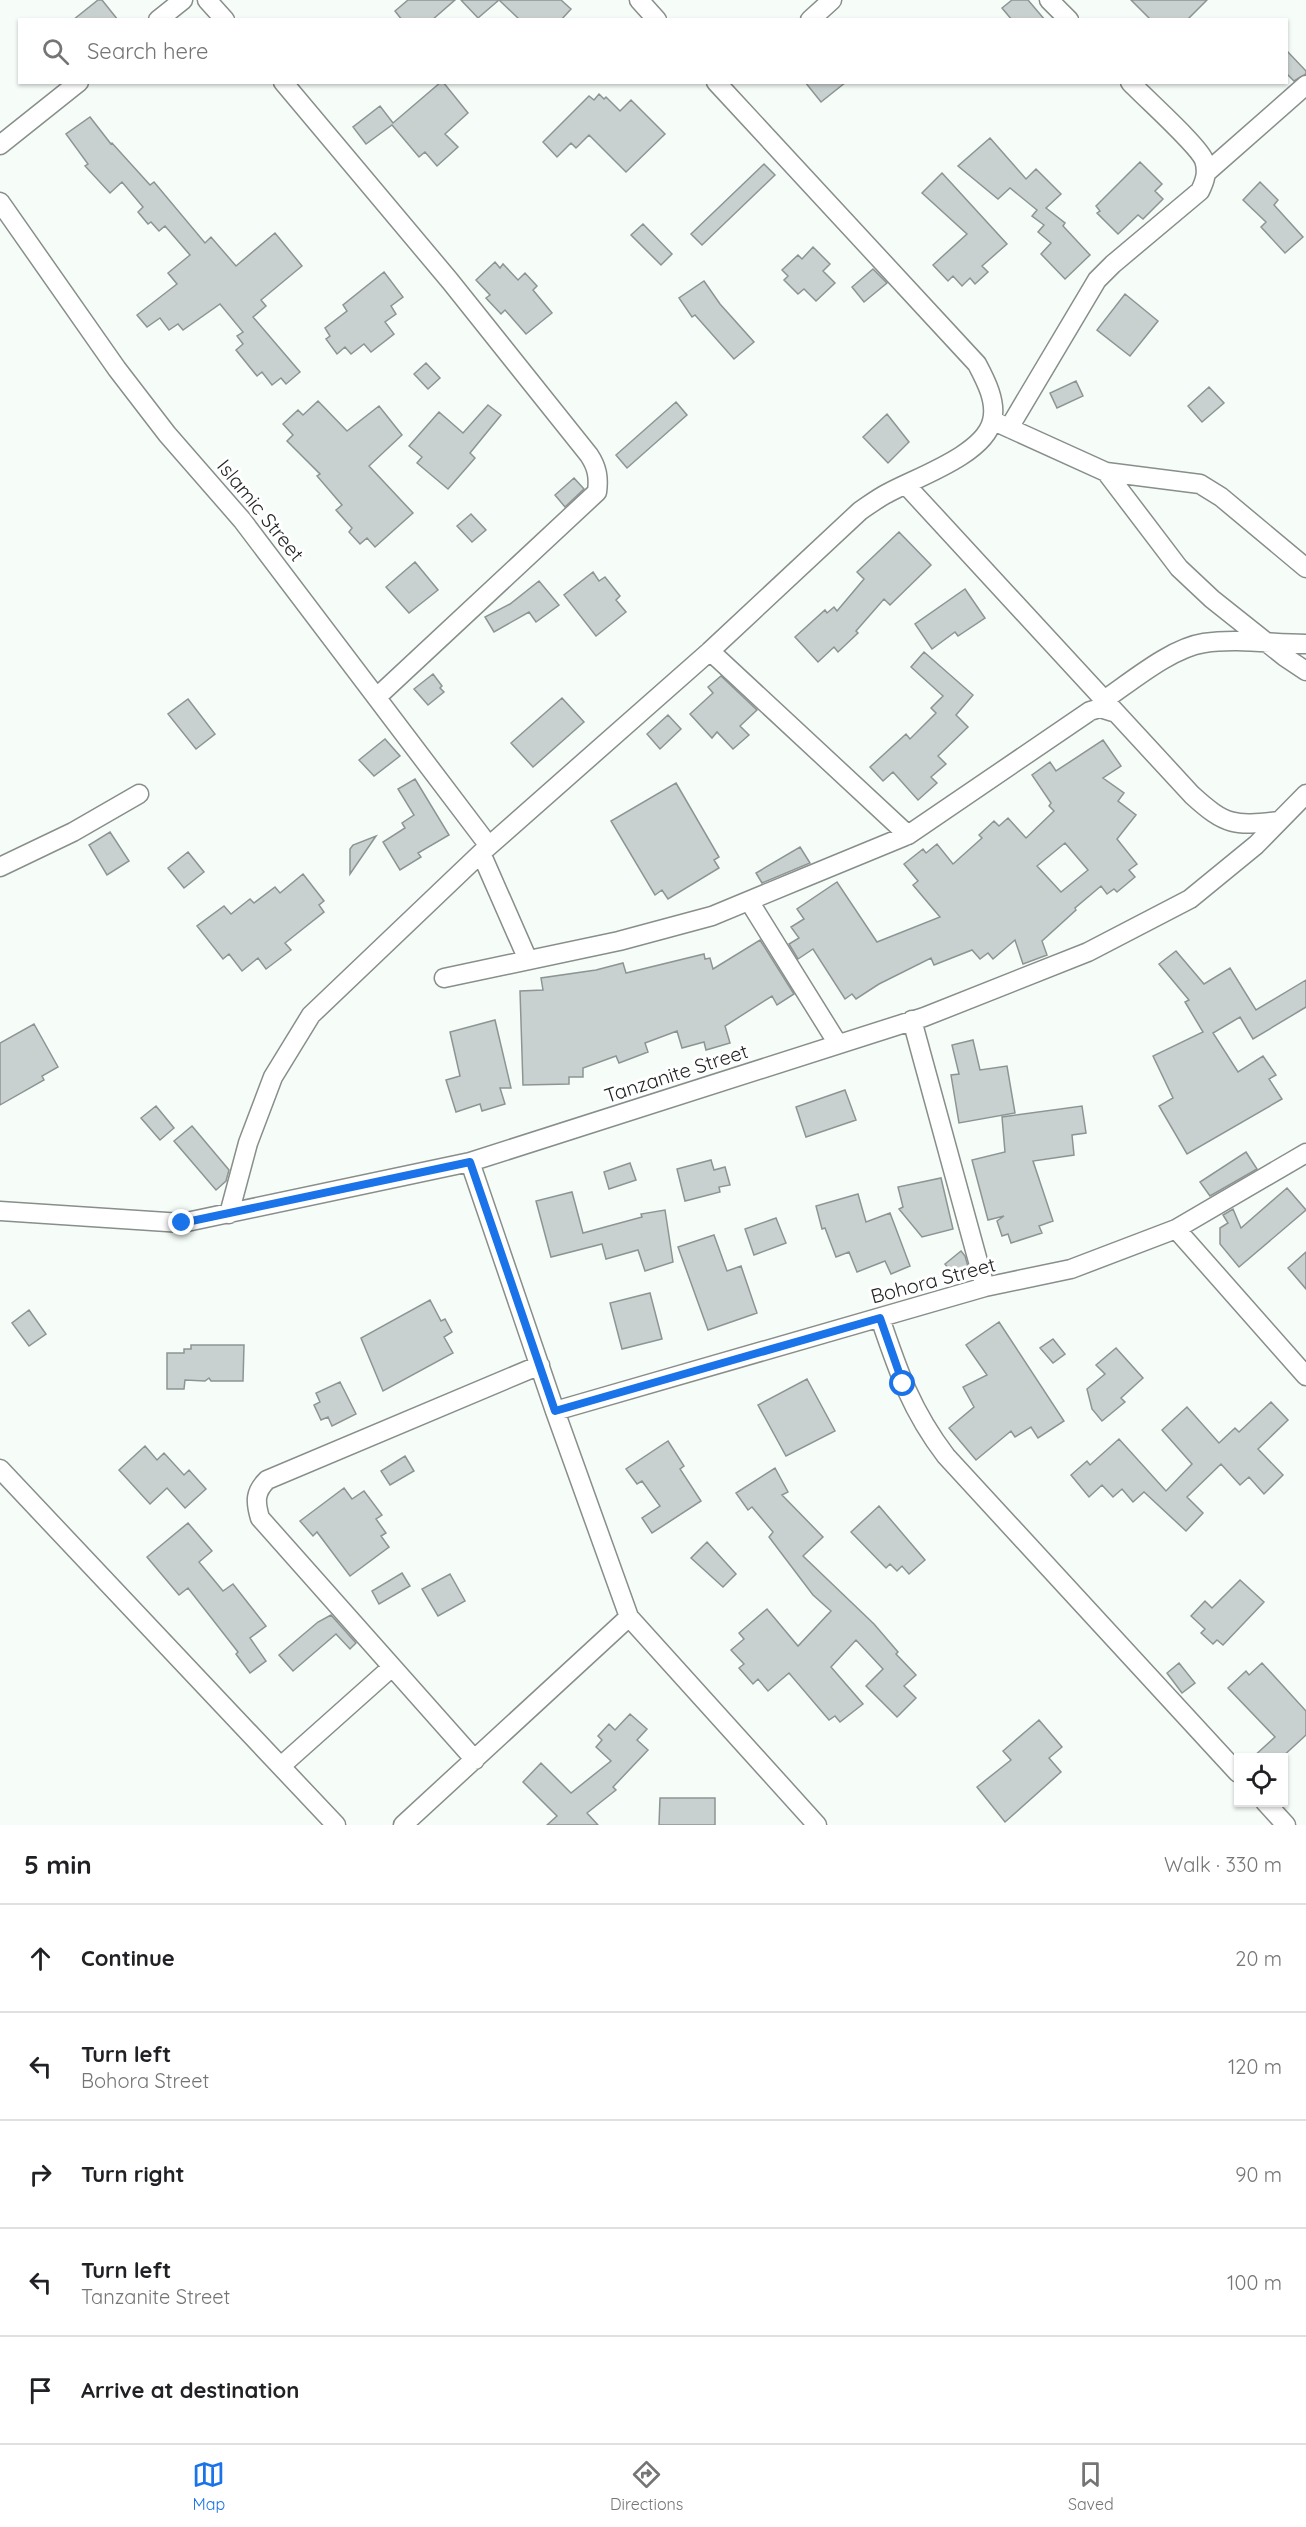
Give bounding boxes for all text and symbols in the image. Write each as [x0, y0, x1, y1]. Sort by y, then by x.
search box [18, 18, 1288, 84]
icon: search [39, 35, 72, 68]
text: Search here [87, 37, 208, 65]
street label: Islamic Street [212, 454, 310, 566]
street label: Tanzanite Street [601, 1038, 751, 1108]
route end [168, 1209, 194, 1235]
street label: Bohora Street [868, 1251, 998, 1309]
route start [889, 1370, 915, 1396]
map controls [1234, 1753, 1288, 1807]
button: locate [1234, 1753, 1288, 1807]
text: 5 min [24, 1848, 92, 1881]
text: Walk · 330 m [1164, 1852, 1282, 1877]
icon: ahead [24, 1942, 57, 1975]
text: Continue [81, 1944, 175, 1972]
text: 20 m [1235, 1946, 1282, 1971]
text: Turn left [81, 2040, 171, 2068]
icon: left [24, 2050, 57, 2083]
text: 120 m [1228, 2054, 1282, 2079]
text: Bohora Street [81, 2068, 209, 2093]
icon: right [24, 2158, 57, 2191]
text: Turn right [81, 2160, 185, 2188]
text: 90 m [1235, 2162, 1282, 2187]
text: Turn left [81, 2256, 171, 2284]
icon: left [24, 2266, 57, 2299]
text: 100 m [1227, 2270, 1282, 2295]
text: Tanzanite Street [81, 2284, 230, 2309]
icon: arrive [24, 2374, 57, 2407]
text: Arrive at destination [81, 2376, 299, 2404]
tab: Map [192, 2458, 225, 2514]
tab: Directions [610, 2458, 683, 2514]
tab: Saved [1068, 2458, 1114, 2514]

